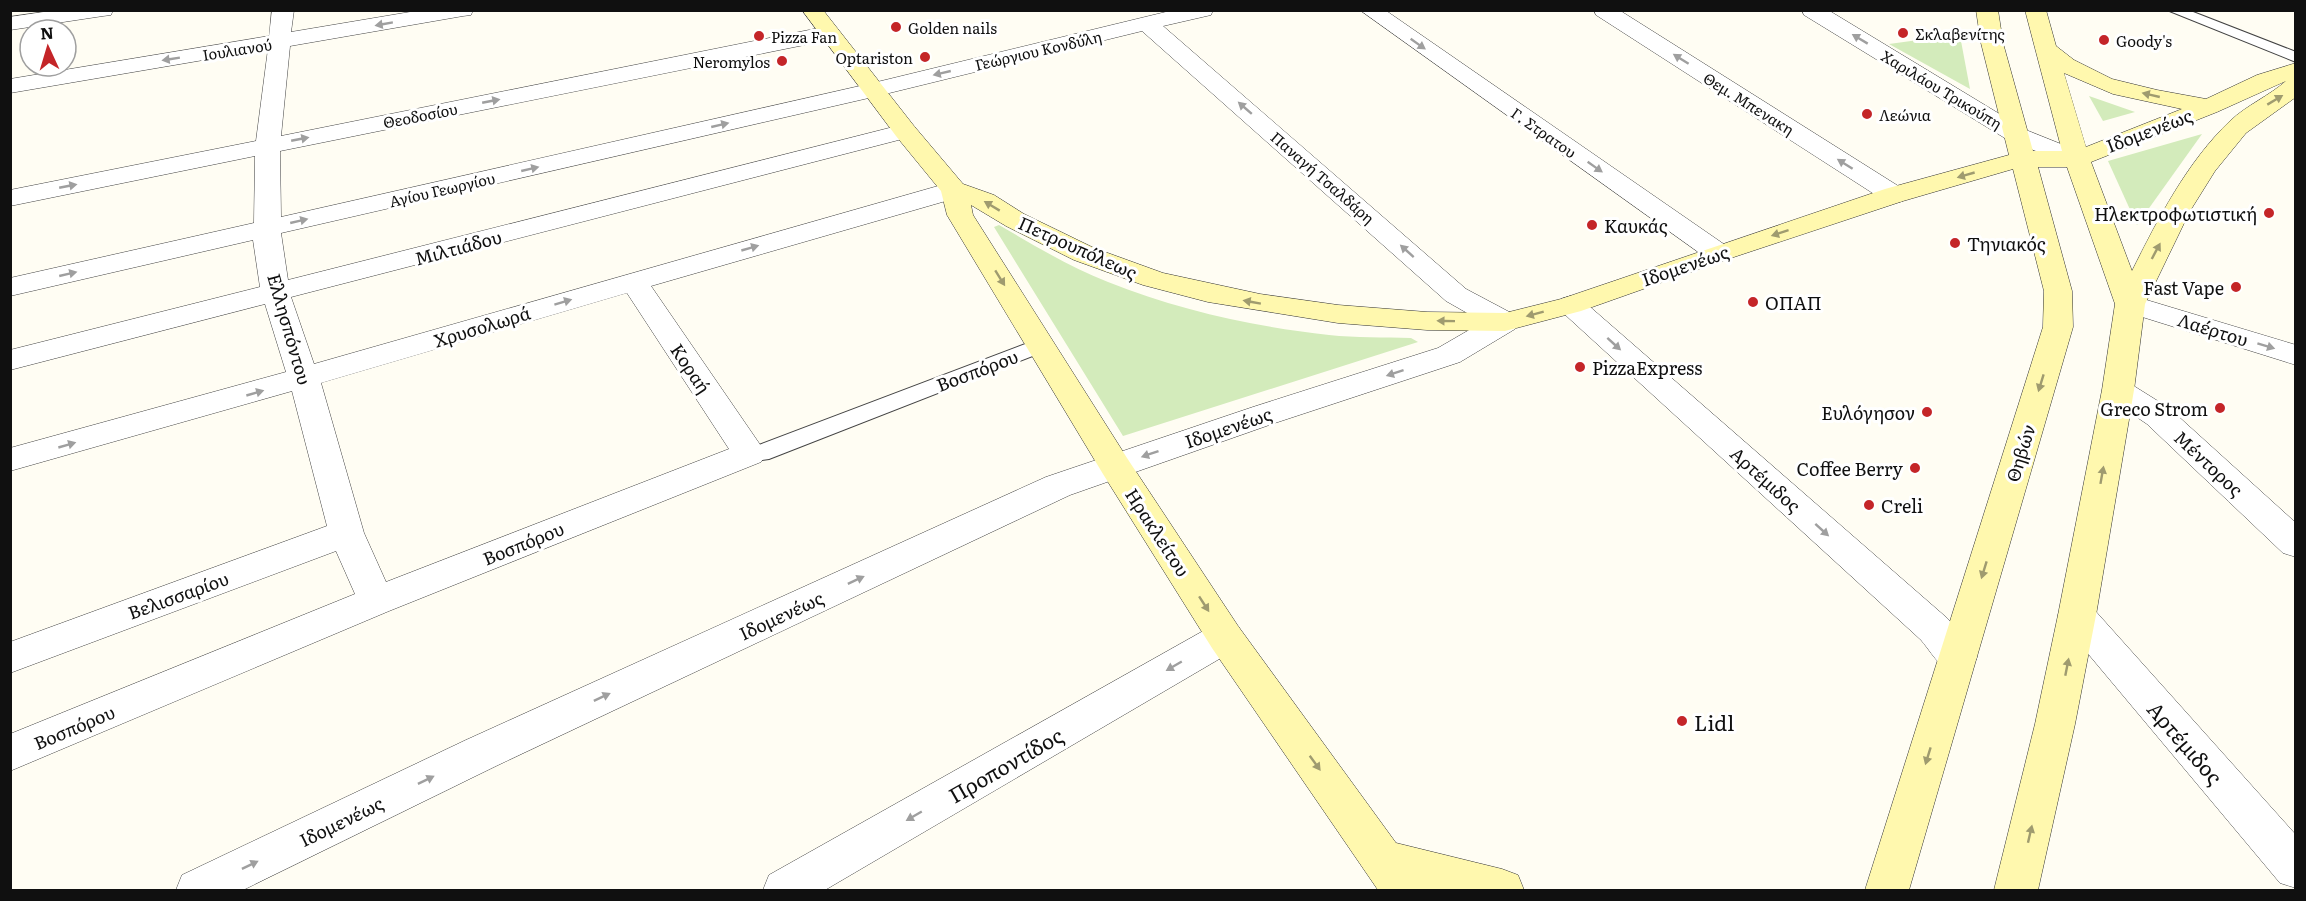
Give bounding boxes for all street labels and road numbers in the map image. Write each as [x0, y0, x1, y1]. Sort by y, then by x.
street label: Γεώργιου Κονδύλη [972, 24, 1104, 76]
street label: Ιουλιανού [201, 32, 274, 66]
street label: Χαριλάου Τρικούπη [1877, 44, 2007, 134]
street label: Θεμ. Μπενακη [1699, 66, 1799, 140]
street label: Θεοδοσίου [381, 96, 459, 133]
street label: Γ. Στρατου [1507, 101, 1582, 163]
street label: Ιδομενέως [2102, 101, 2196, 159]
street label: Παναγή Τσαλδάρη [1266, 125, 1380, 229]
street label: Αγίου Γεωργίου [387, 166, 497, 212]
street label: Πετρουπόλεως [1014, 209, 1142, 285]
street label: Μιλτιάδου [412, 222, 504, 272]
street label: Ιδομενέως [1638, 238, 1732, 292]
street label: Ελλησπόντου [261, 270, 319, 388]
street label: Χρυσολωρά [430, 299, 534, 353]
street label: Λαέρτου [2174, 306, 2252, 352]
street label: Κοραή [664, 338, 718, 398]
street label: Βοσπόρου [932, 342, 1022, 398]
street label: Ιδομενέως [1181, 400, 1275, 454]
street label: Θηβών [1998, 421, 2042, 485]
street label: Μέντορος [2168, 424, 2250, 502]
street label: Αρτέμιδος [1725, 440, 1807, 518]
street label: Ηρακλείτου [1119, 482, 1197, 582]
street label: Βοσπόρου [478, 514, 568, 572]
street label: Βελισσαρίου [124, 564, 232, 626]
street label: Ιδομενέως [734, 584, 828, 646]
street label: Αρτέμιδος [2141, 694, 2231, 790]
street label: Βοσπόρου [29, 698, 119, 756]
street label: Προποντίδος [942, 719, 1068, 809]
street label: Ιδομενέως [294, 789, 388, 853]

